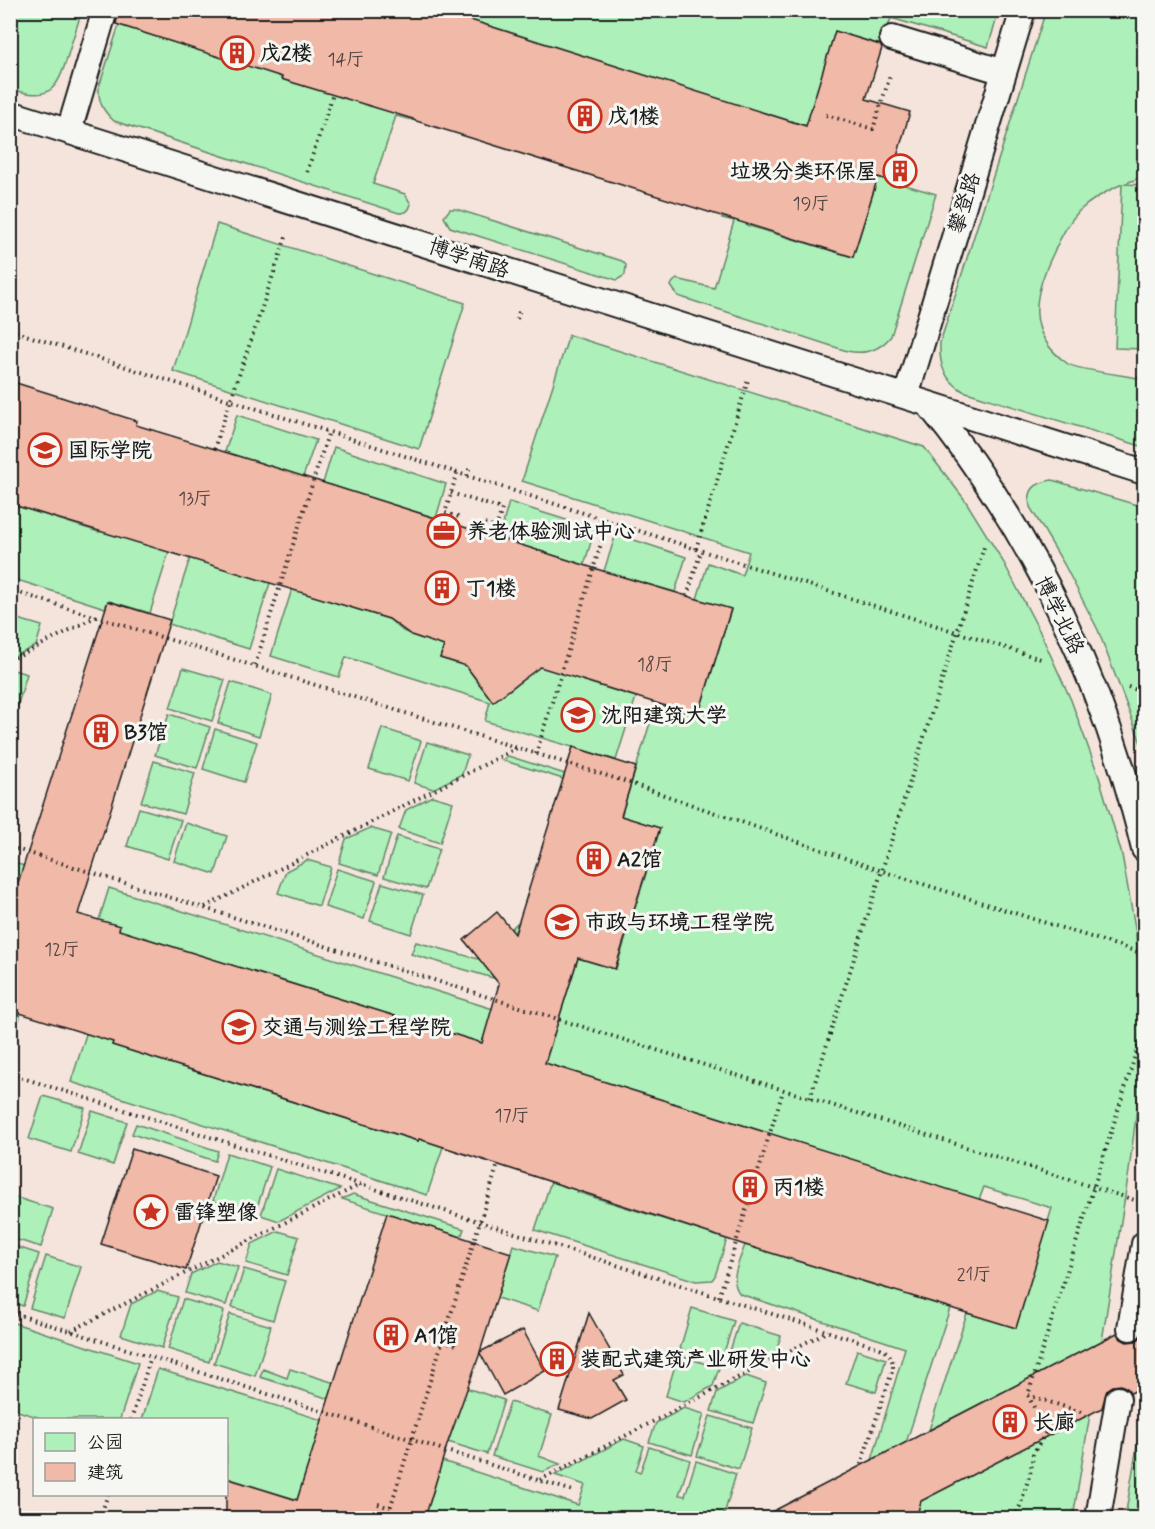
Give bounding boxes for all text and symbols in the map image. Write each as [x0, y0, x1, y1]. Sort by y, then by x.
building icon: 戊2楼 [219, 35, 255, 71]
place label: 戊2楼 [260, 40, 312, 68]
house number: 14厅 [328, 48, 364, 72]
building icon: 戊1楼 [567, 98, 603, 134]
place label: 戊1楼 [608, 103, 659, 131]
building icon: 垃圾分类环保屋 [882, 153, 918, 189]
place label: 垃圾分类环保屋 [730, 158, 877, 186]
street label: 攀登路 [942, 169, 988, 238]
house number: 19厅 [793, 192, 829, 216]
street label: 博学南路 [424, 233, 513, 285]
school or university icon: 国际学院 [27, 432, 63, 468]
place label: 国际学院 [68, 437, 152, 465]
house number: 13厅 [178, 487, 212, 511]
office icon: 养老体验测试中心 [426, 513, 462, 549]
place label: 养老体验测试中心 [467, 518, 635, 546]
building icon: 丁1楼 [424, 570, 460, 606]
street label: 博学北路 [1028, 572, 1090, 659]
place label: 丁1楼 [465, 575, 516, 603]
house number: 18厅 [637, 653, 673, 677]
school or university icon: 沈阳建筑大学 [560, 697, 596, 733]
place label: 沈阳建筑大学 [601, 702, 727, 730]
building icon: B3馆 [83, 714, 119, 750]
place label: B3馆 [124, 719, 168, 747]
building icon: A2馆 [576, 841, 612, 877]
place label: A2馆 [617, 846, 662, 874]
school or university icon: 市政与环境工程学院 [544, 904, 580, 940]
place label: 市政与环境工程学院 [585, 909, 774, 937]
house number: 12厅 [44, 938, 80, 962]
school or university icon: 交通与测绘工程学院 [221, 1009, 257, 1045]
place label: 交通与测绘工程学院 [262, 1014, 451, 1042]
house number: 17厅 [494, 1104, 530, 1128]
building icon: 丙1楼 [732, 1169, 768, 1205]
place label: 丙1楼 [773, 1174, 824, 1202]
place icon: 雷锋塑像 [133, 1194, 169, 1230]
place label: 雷锋塑像 [174, 1199, 258, 1227]
house number: 21厅 [957, 1263, 991, 1287]
building icon: A1馆 [373, 1317, 409, 1353]
place label: A1馆 [414, 1322, 458, 1350]
building icon: 装配式建筑产业研发中心 [539, 1341, 575, 1377]
place label: 装配式建筑产业研发中心 [580, 1346, 811, 1374]
building icon: 长廊 [992, 1404, 1028, 1440]
place label: 长廊 [1033, 1409, 1075, 1437]
legend [33, 1418, 228, 1496]
text: 公园 [87, 1431, 123, 1455]
text: 建筑 [87, 1461, 123, 1485]

